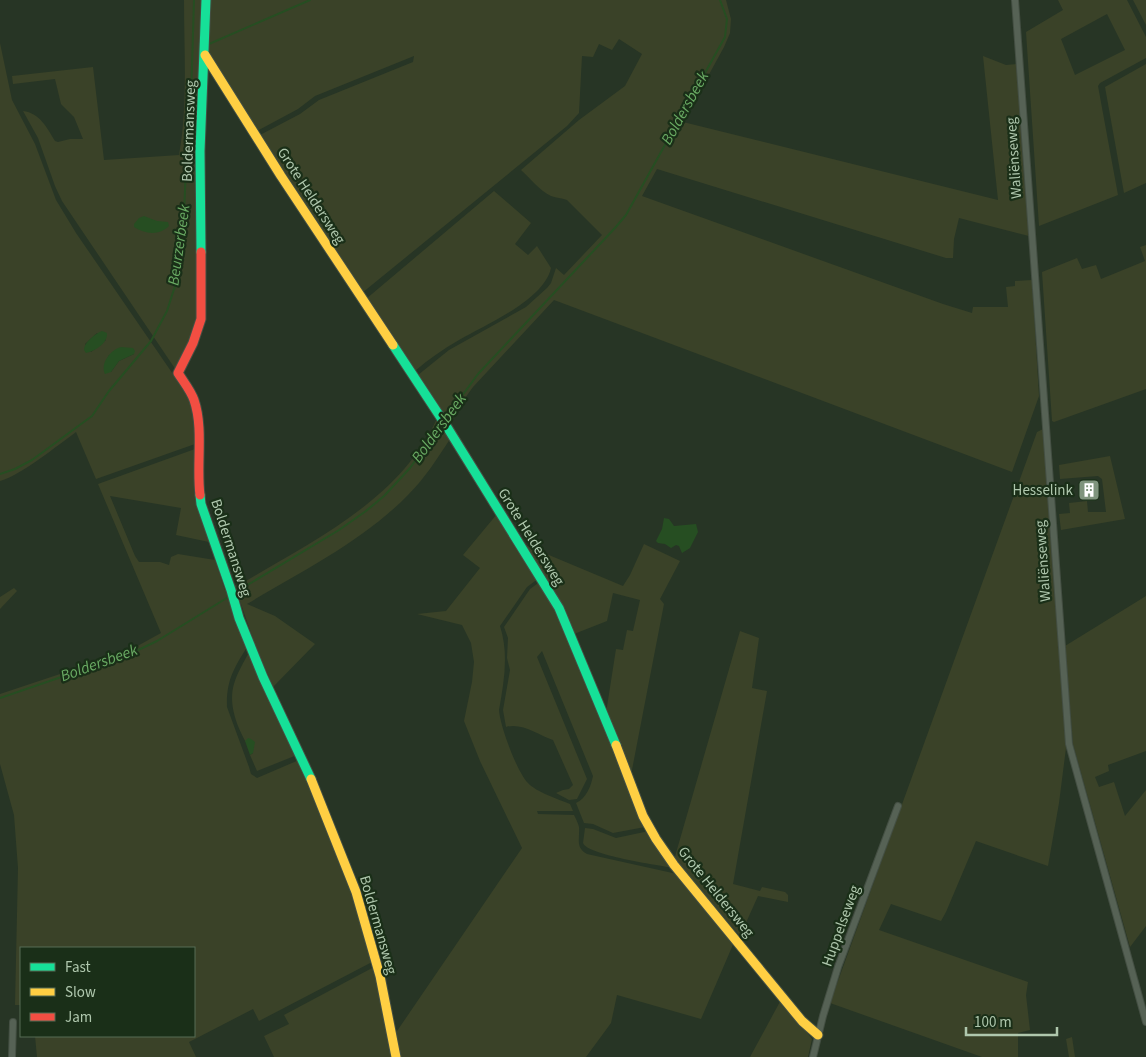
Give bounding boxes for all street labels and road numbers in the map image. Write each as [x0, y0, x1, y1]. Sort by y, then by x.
street label: Boldermansweg [177, 79, 201, 182]
street label: Waliënseweg [1001, 116, 1027, 199]
street label: Grote Heldersweg [272, 144, 350, 249]
street label: Grote Heldersweg [493, 484, 570, 590]
street label: Boldermansweg [205, 496, 257, 600]
street label: Waliënseweg [1030, 519, 1056, 602]
street label: Grote Heldersweg [673, 842, 759, 942]
street label: Boldermansweg [354, 873, 402, 977]
street label: Huppelseweg [817, 882, 866, 970]

